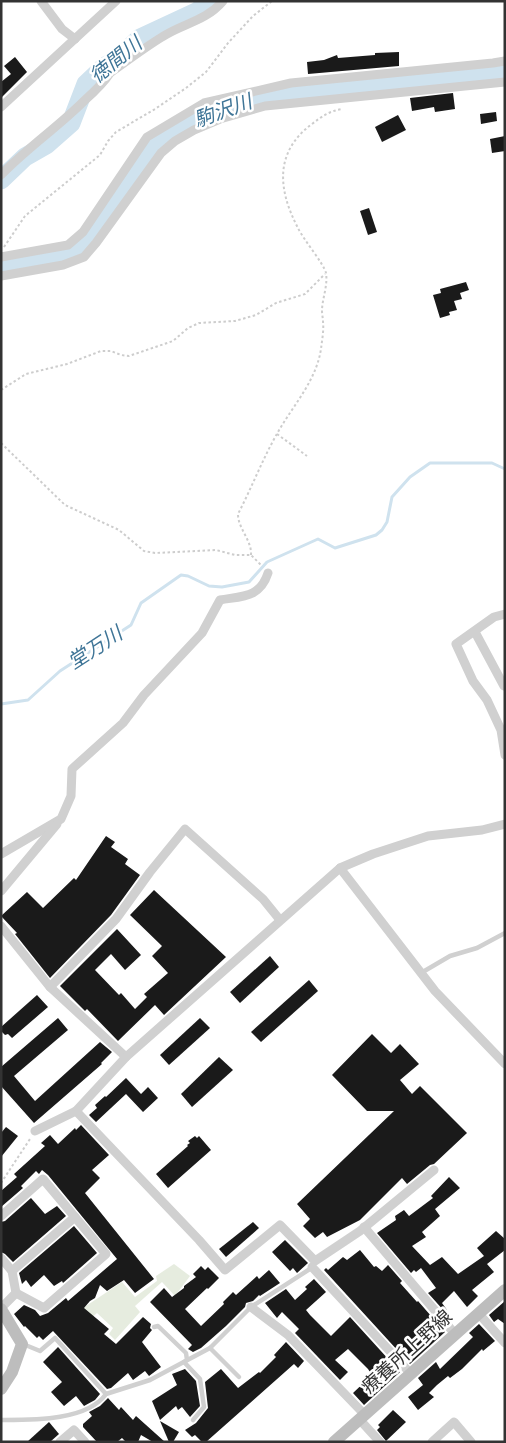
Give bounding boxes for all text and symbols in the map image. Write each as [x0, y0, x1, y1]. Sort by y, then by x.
water label: 徳間川 [85, 30, 149, 89]
water label: 駒沢川 [191, 88, 257, 133]
water label: 堂万川 [63, 620, 129, 675]
street label: 療養所上野線 [357, 1305, 457, 1399]

